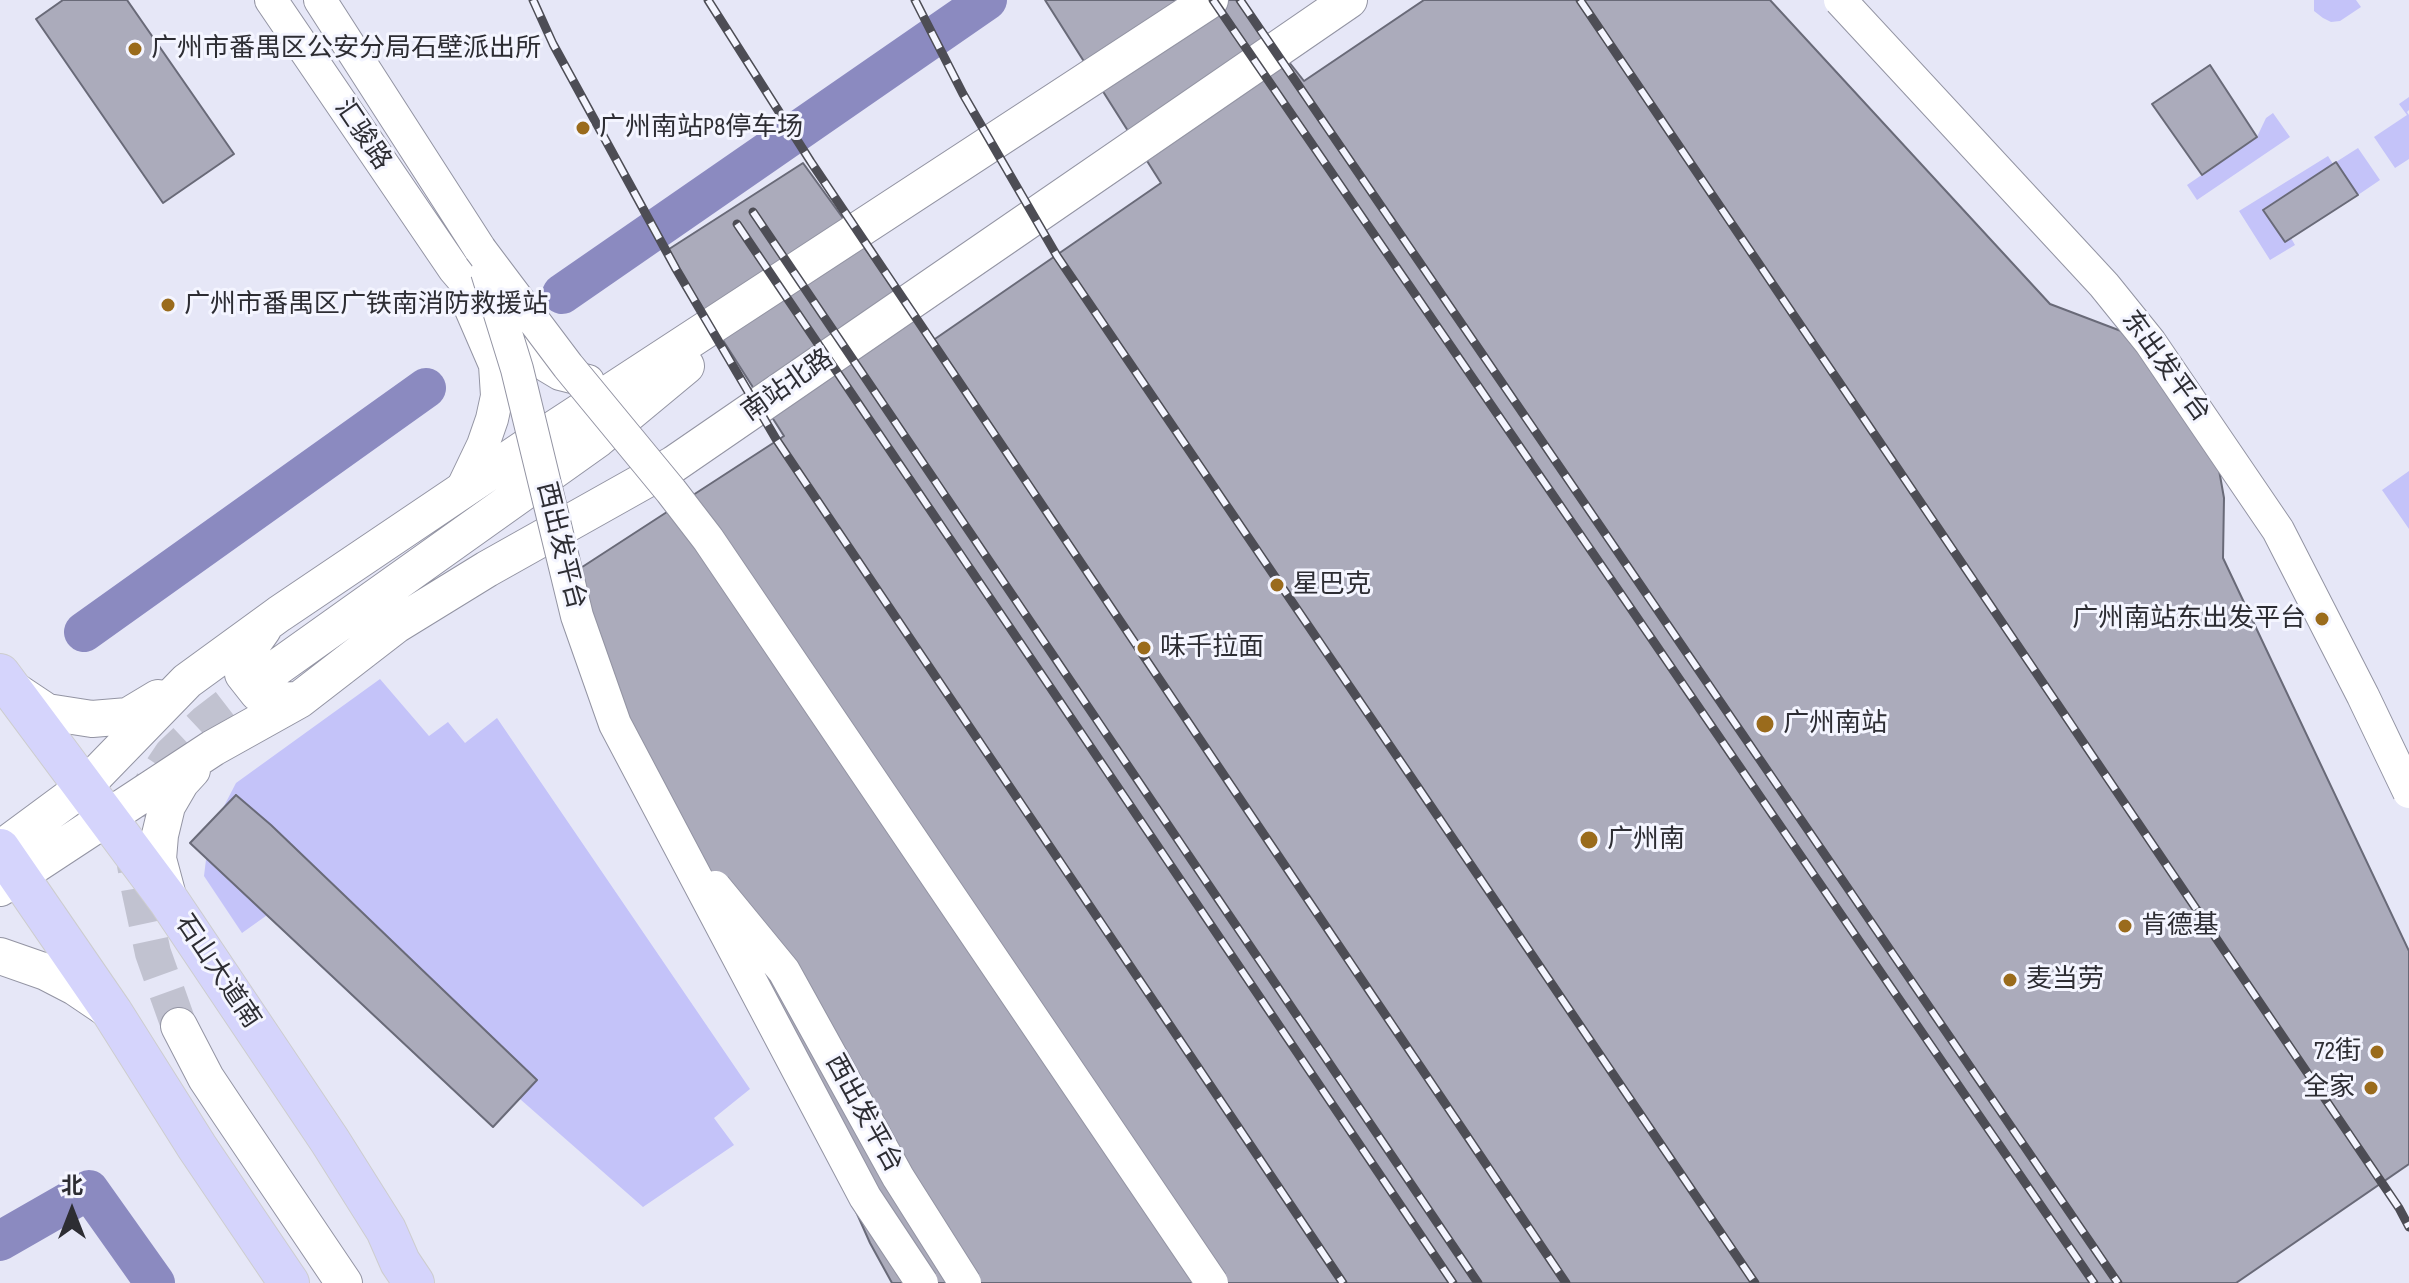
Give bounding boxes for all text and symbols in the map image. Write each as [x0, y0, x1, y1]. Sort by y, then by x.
place label: 广州市番禺区公安分局石壁派出所 [151, 33, 541, 65]
marker: 广州市番禺区公安分局石壁派出所 [126, 40, 144, 58]
street label: 汇骏路 [327, 94, 397, 176]
place label: 广州南站P8停车场 [599, 112, 803, 144]
marker: 广州南站P8停车场 [574, 119, 592, 137]
place label: 广州市番禺区广铁南消防救援站 [184, 289, 548, 321]
marker: 广州市番禺区广铁南消防救援站 [159, 296, 177, 314]
street label: 东出发平台 [2114, 305, 2216, 429]
street label: 南站北路 [736, 343, 840, 429]
street label: 西出发平台 [529, 479, 591, 613]
place label: 星巴克 [1293, 569, 1371, 601]
marker: 星巴克 [1268, 576, 1286, 594]
place label: 广州南站东出发平台 [2072, 603, 2306, 635]
marker: 广州南站东出发平台 [2313, 610, 2331, 628]
place label: 味千拉面 [1160, 632, 1264, 664]
marker: 味千拉面 [1135, 639, 1153, 657]
place label: 广州南站 [1783, 708, 1887, 740]
marker: 广州南站 [1754, 713, 1776, 735]
place label: 广州南 [1607, 824, 1685, 856]
marker: 广州南 [1578, 829, 1600, 851]
street label: 石山大道南 [168, 909, 266, 1035]
place label: 肯德基 [2141, 910, 2219, 942]
marker: 肯德基 [2116, 917, 2134, 935]
place label: 麦当劳 [2026, 964, 2104, 996]
marker: 麦当劳 [2001, 971, 2019, 989]
place label: 72街 [2314, 1036, 2361, 1068]
marker: 72街 [2368, 1043, 2386, 1061]
street label: 西出发平台 [818, 1050, 908, 1178]
place label: 全家 [2303, 1072, 2355, 1104]
marker: 全家 [2362, 1079, 2380, 1097]
north arrow [32, 1171, 112, 1251]
text: 北 [61, 1173, 83, 1200]

